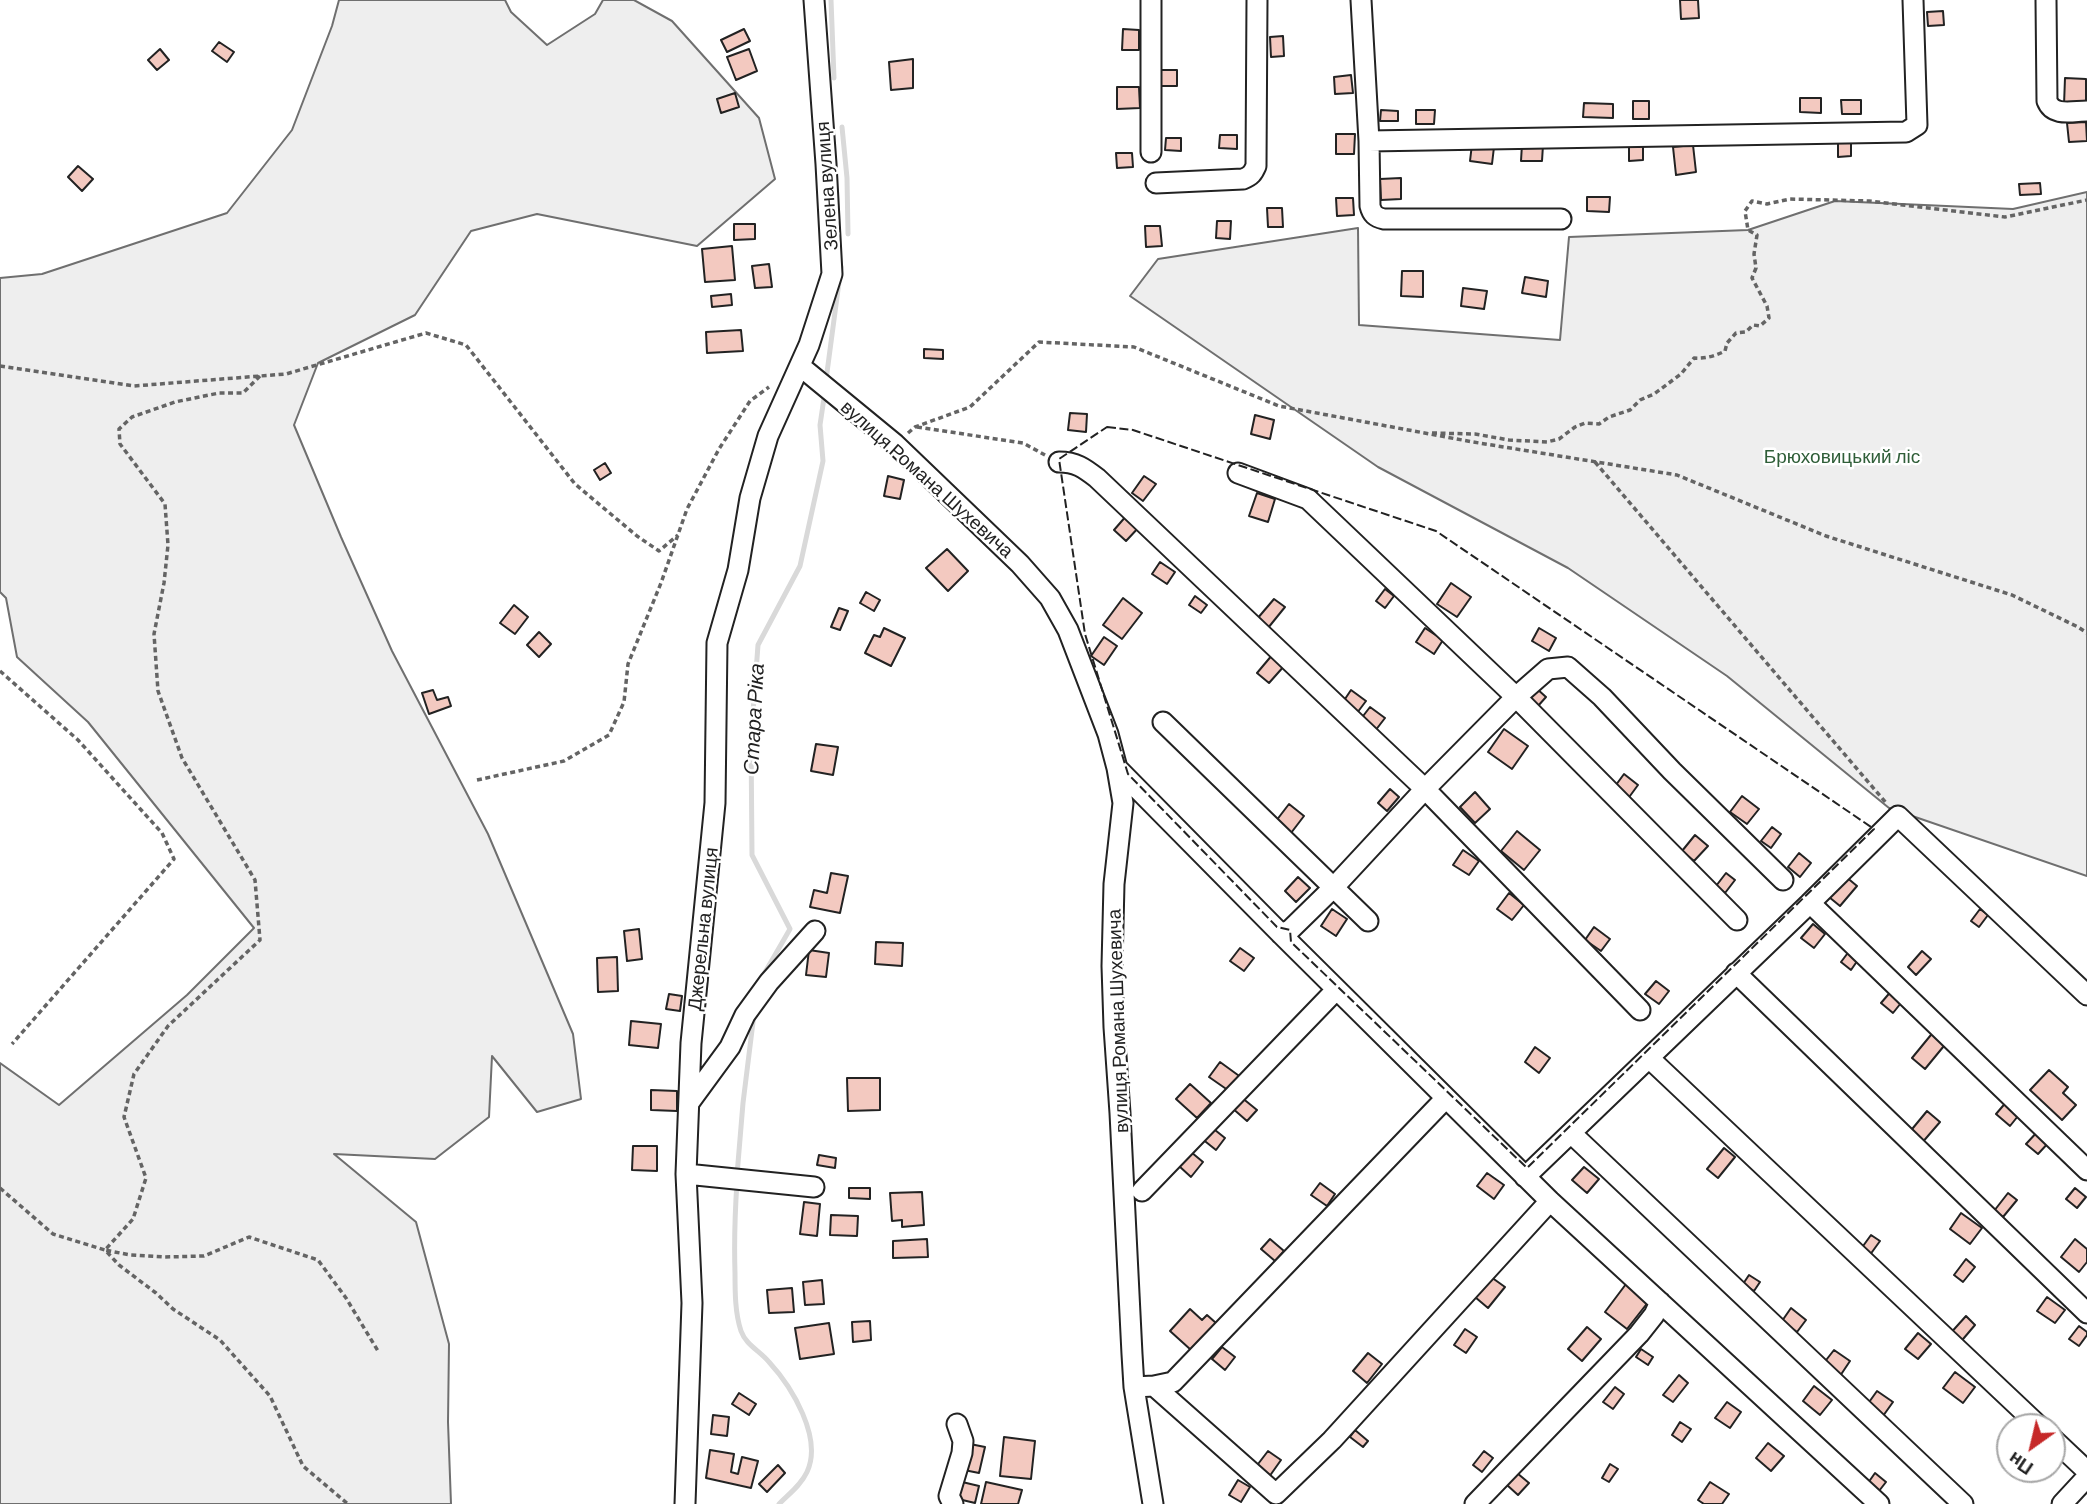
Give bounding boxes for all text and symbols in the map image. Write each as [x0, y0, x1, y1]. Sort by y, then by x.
street label: Зелена вулиця [811, 121, 843, 251]
street label: вулиця Романа Шухевича [836, 395, 1018, 563]
park label: Брюховицький ліс [1764, 446, 1920, 468]
water label: Стара Ріка [738, 663, 770, 775]
street label: Джерельна вулиця [683, 846, 723, 1012]
street label: вулиця Романа Шухевича [1103, 909, 1133, 1133]
north arrow [1996, 1413, 2066, 1483]
text: Пн [2003, 1448, 2037, 1481]

